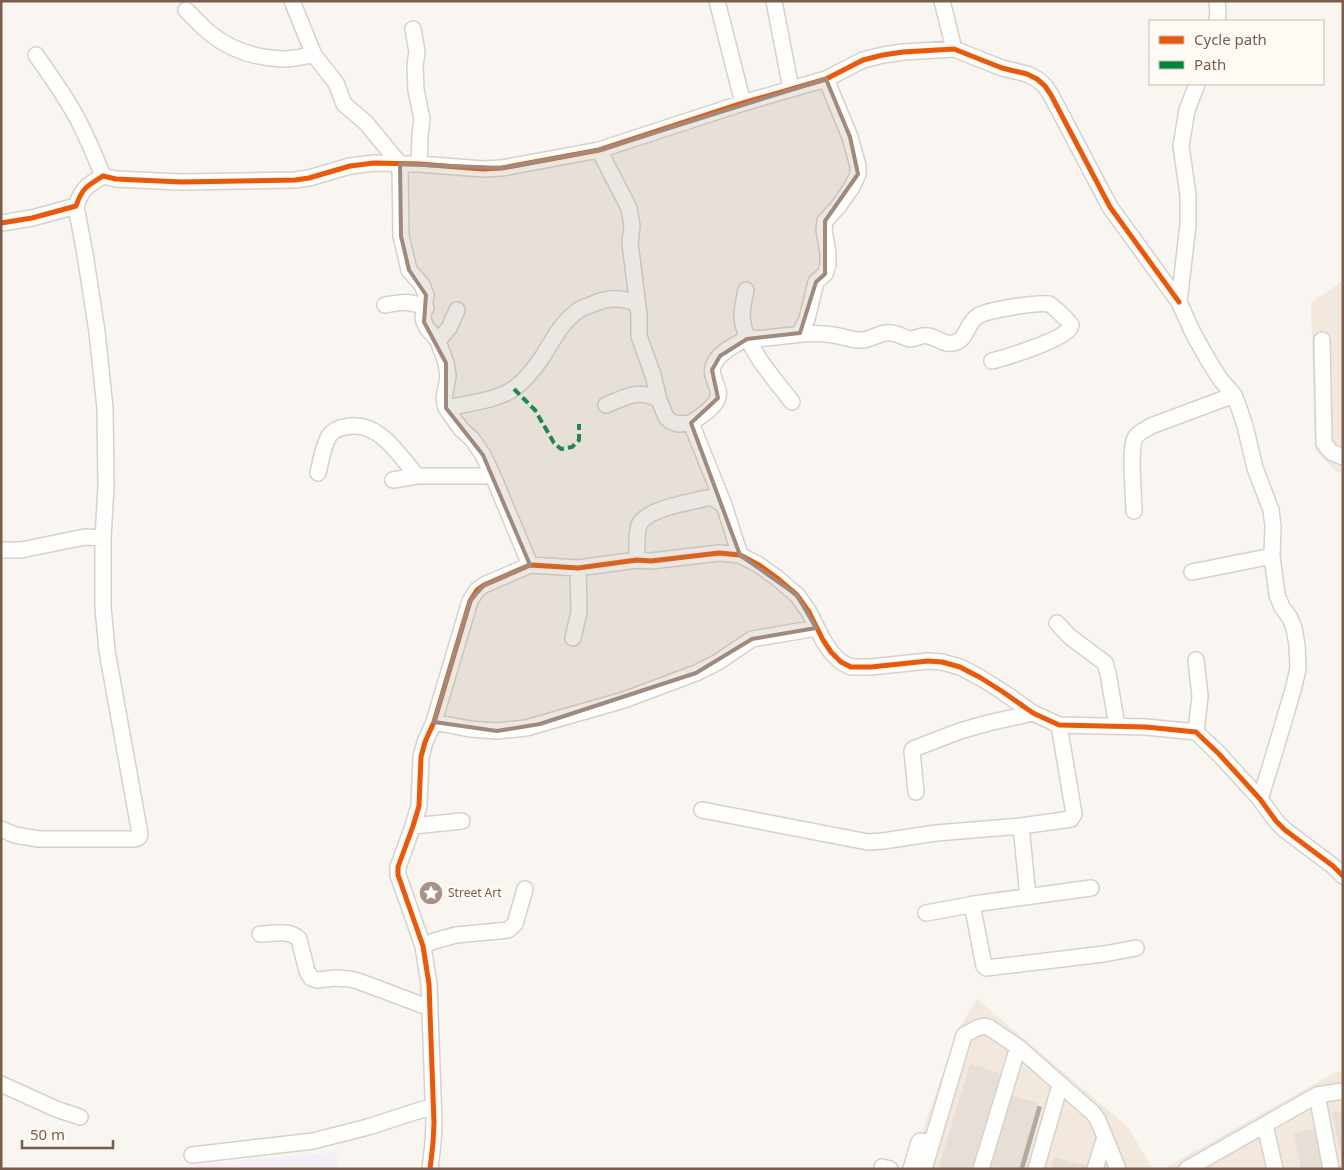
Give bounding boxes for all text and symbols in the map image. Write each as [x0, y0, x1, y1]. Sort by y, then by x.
legend [1149, 20, 1324, 85]
text: Cycle path [1194, 29, 1267, 49]
text: Path [1194, 54, 1226, 74]
place icon: Street Art [418, 880, 444, 906]
place label: Street Art [448, 884, 502, 901]
scale bar [22, 1118, 114, 1150]
text: 50 m [30, 1124, 65, 1144]

